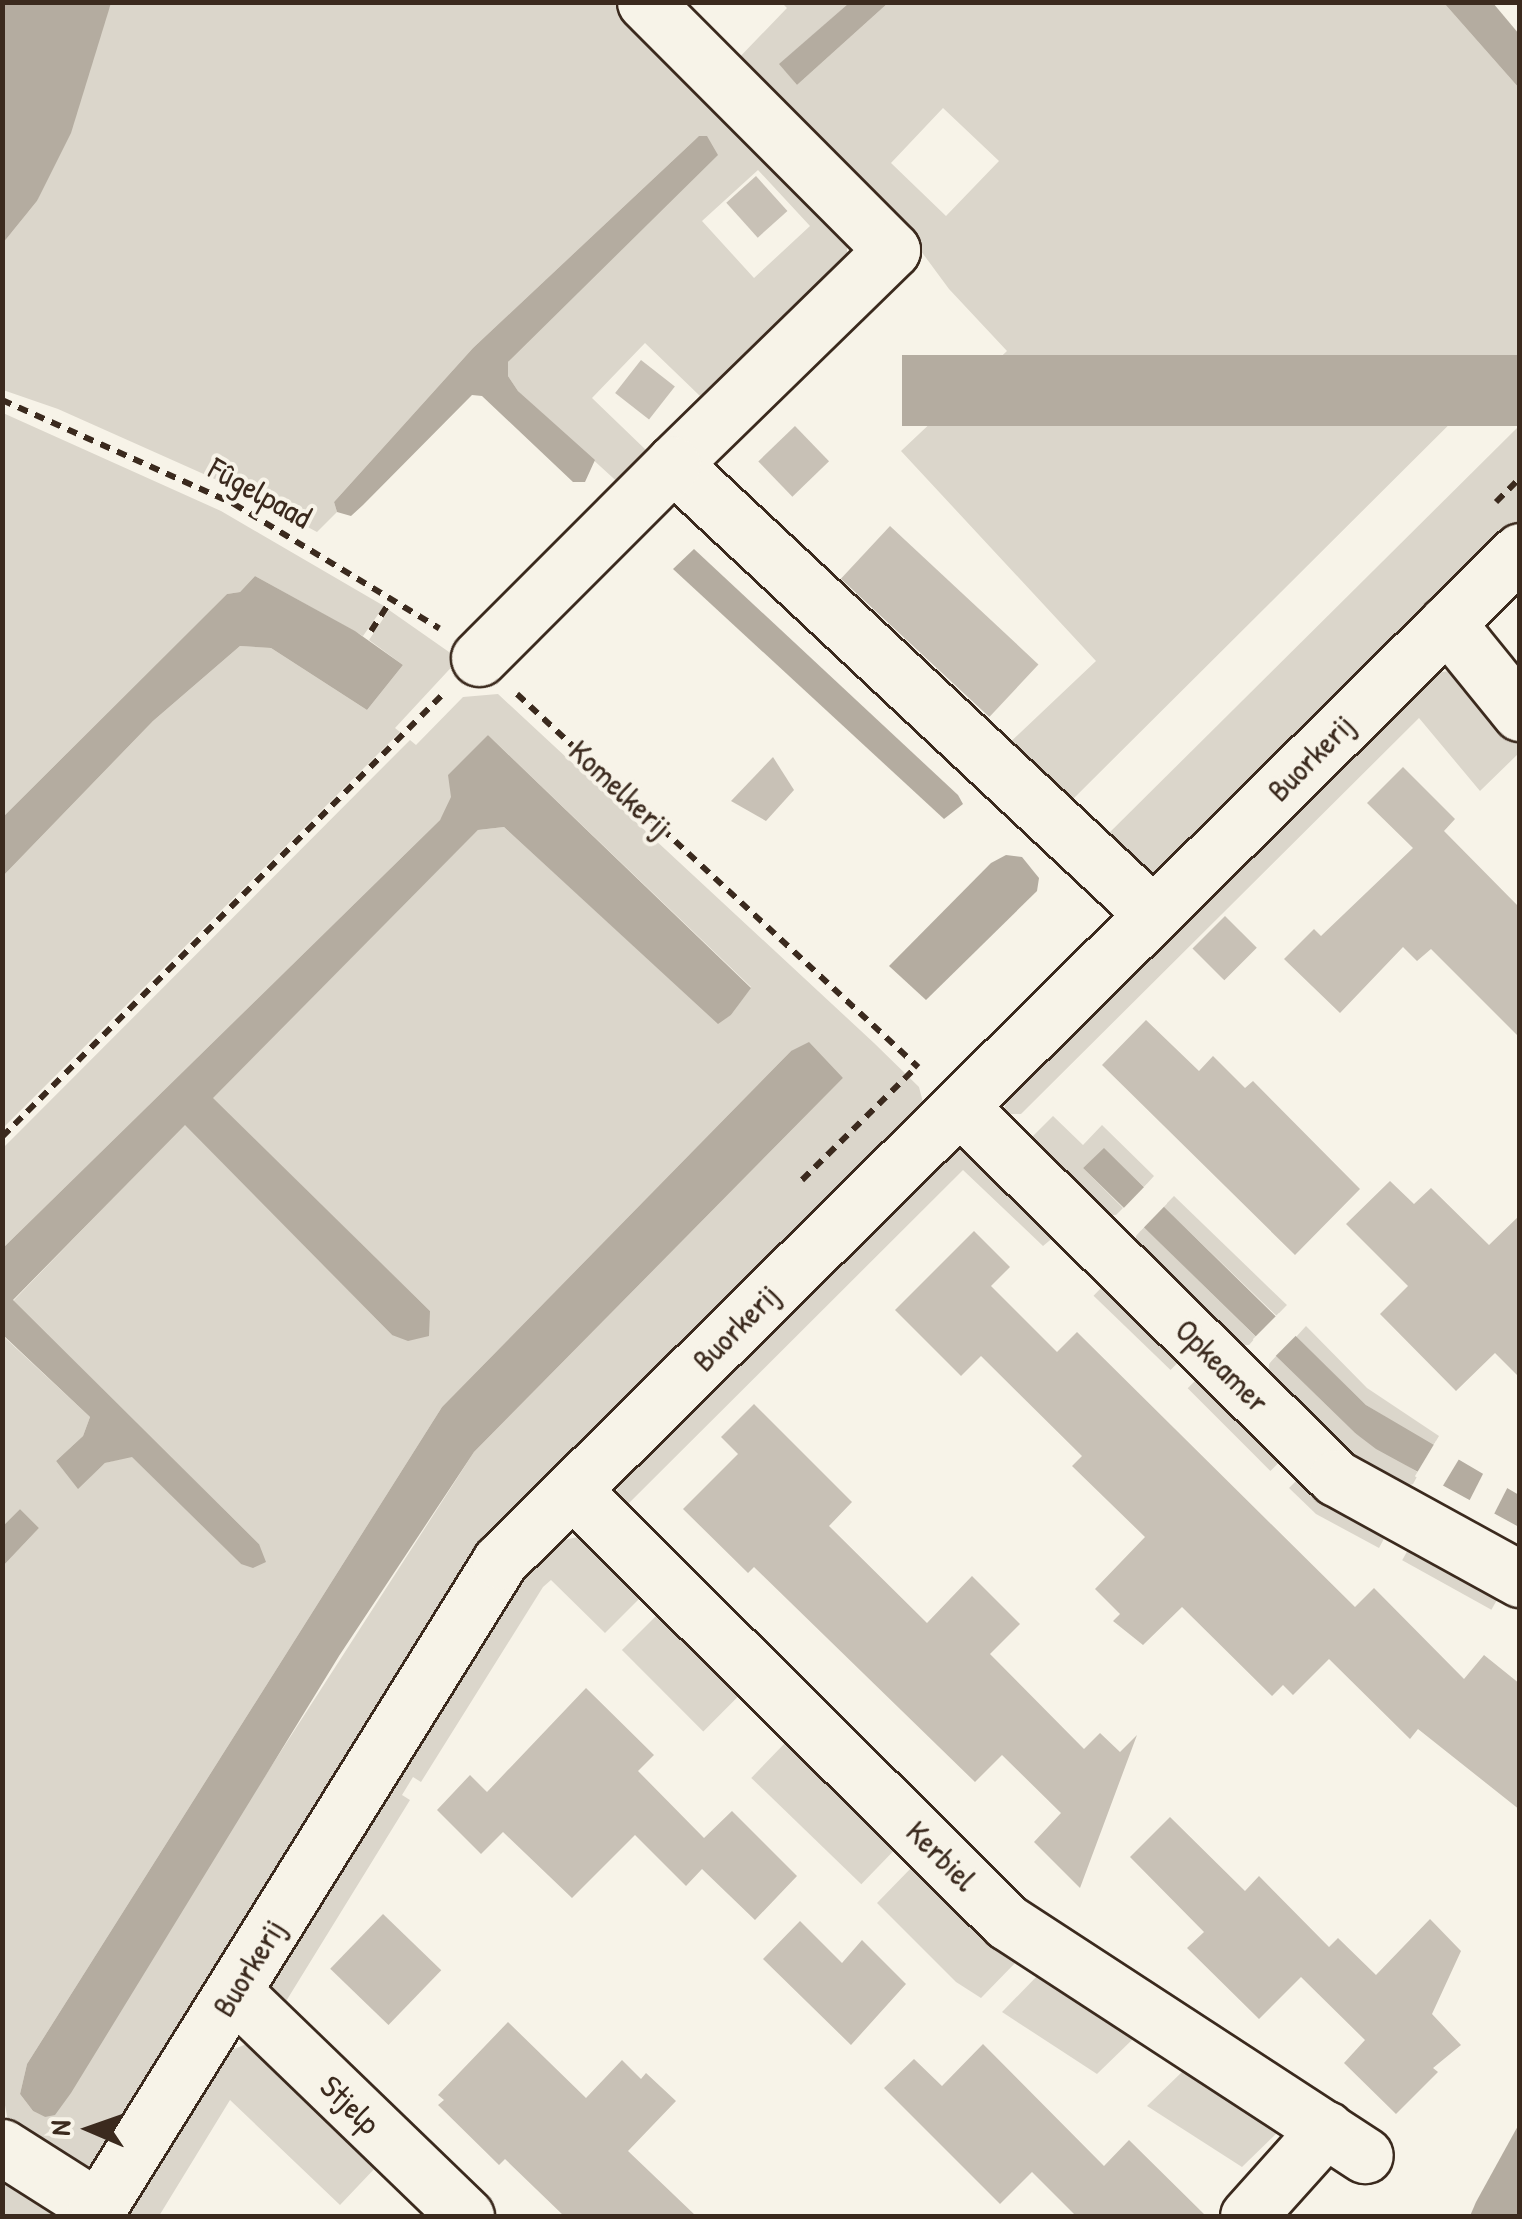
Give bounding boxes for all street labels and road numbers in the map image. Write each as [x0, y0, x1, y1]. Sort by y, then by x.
street label: Fûgelpaad [202, 449, 318, 537]
street label: Buorkerij [1260, 707, 1362, 809]
street label: Komelkerij [561, 732, 679, 846]
street label: Buorkerij [685, 1277, 787, 1379]
street label: Opkeamer [1167, 1311, 1277, 1421]
street label: Kerbiel [898, 1813, 984, 1899]
street label: Buorkerij [204, 1912, 294, 2024]
street label: Stjelp [312, 2068, 388, 2142]

